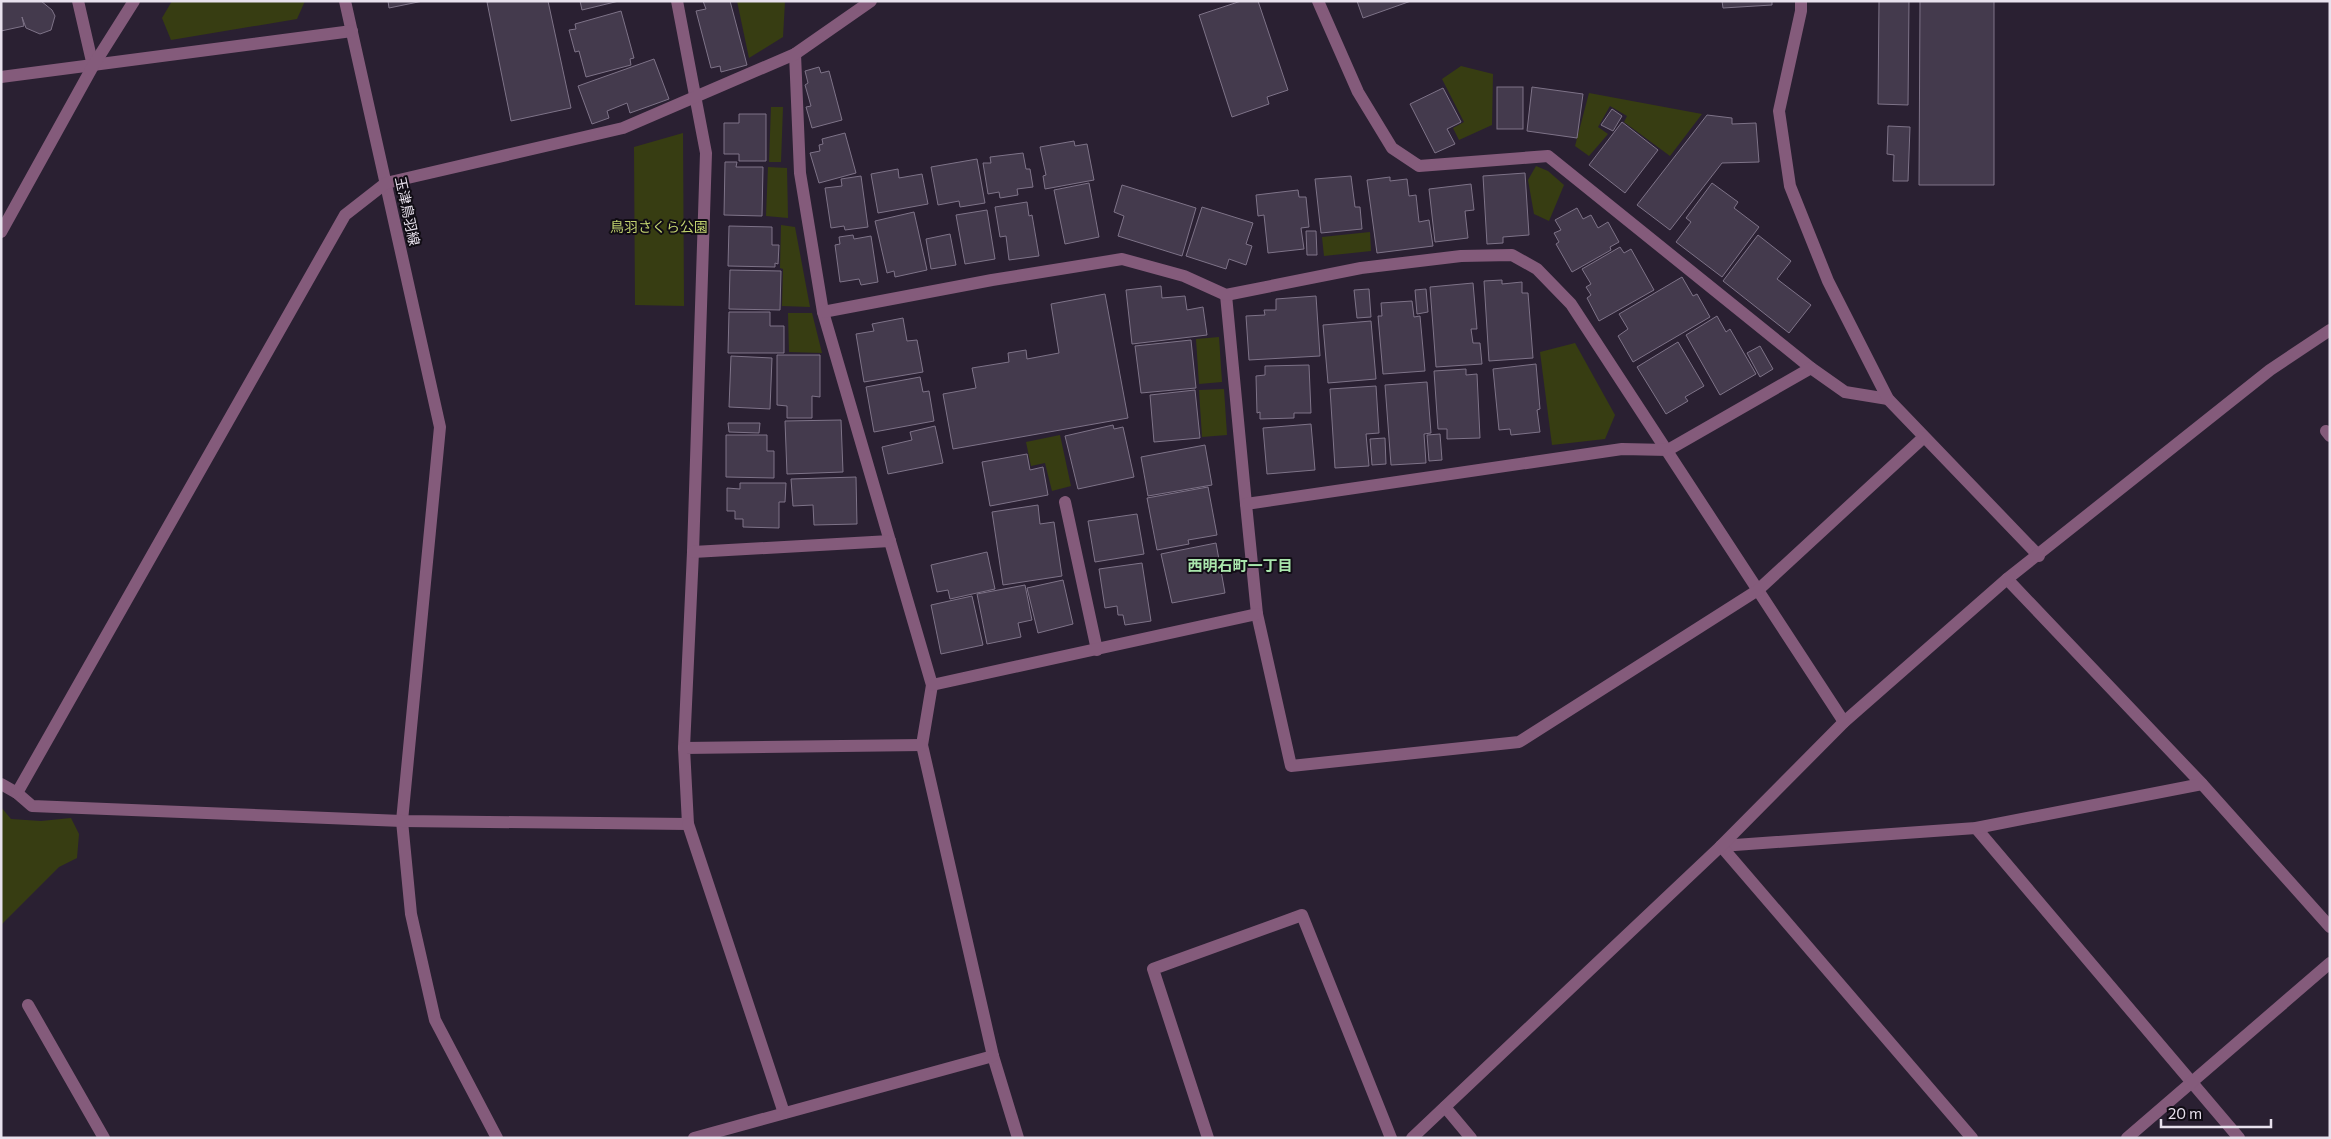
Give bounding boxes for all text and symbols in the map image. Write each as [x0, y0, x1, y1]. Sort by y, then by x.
street label: 玉津鳥羽線 [392, 175, 424, 247]
park label: 鳥羽さくら公園 [610, 218, 708, 235]
district label: 西明石町一丁目 [1187, 556, 1293, 574]
scale bar [2161, 1096, 2271, 1128]
text: 20 m [2168, 1104, 2202, 1122]

